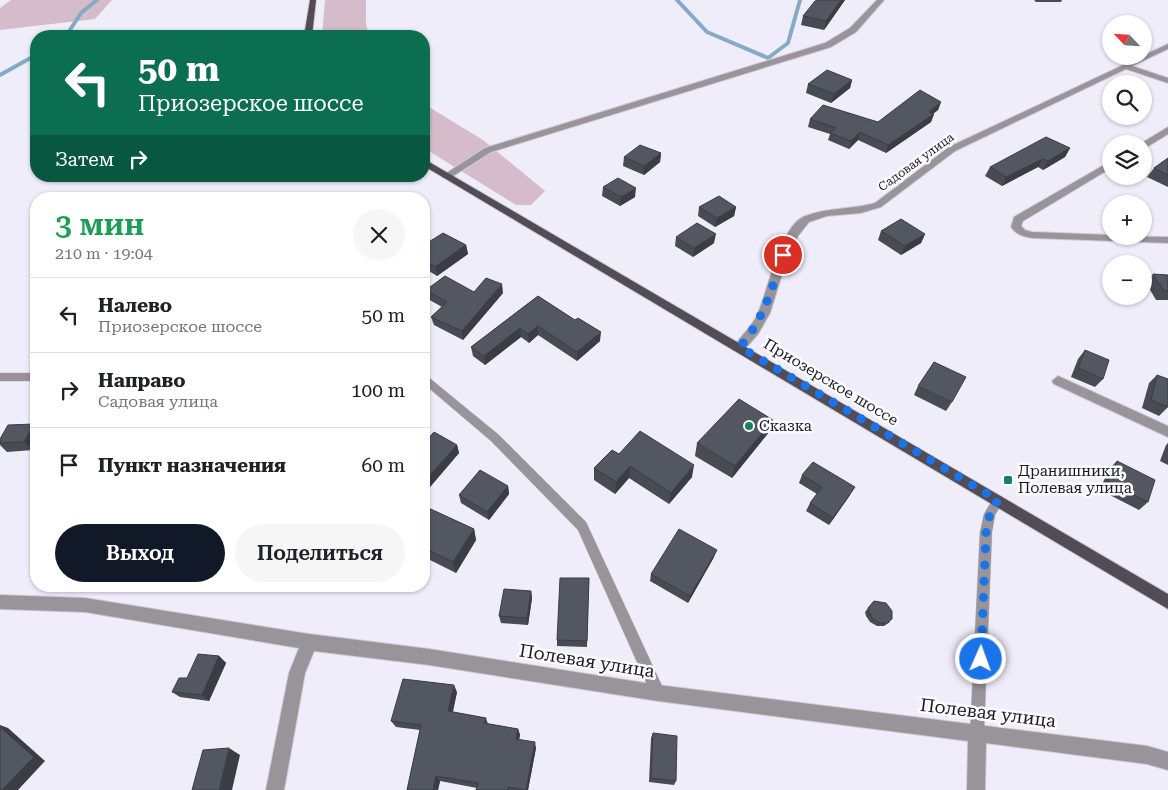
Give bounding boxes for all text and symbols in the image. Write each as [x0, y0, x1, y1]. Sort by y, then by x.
north arrow [1102, 15, 1152, 65]
map controls [1102, 15, 1152, 305]
text: 50 m [138, 49, 220, 90]
icon: left [55, 50, 120, 115]
button: search [1102, 75, 1152, 125]
text: Приозерское шоссе [138, 91, 364, 116]
street label: Садовая улица [876, 130, 957, 194]
button: layers [1102, 135, 1152, 185]
icon: right [124, 145, 152, 173]
text: Затем [55, 148, 114, 171]
button: + [1102, 195, 1152, 245]
text: 3 мин [55, 207, 144, 242]
button: close [353, 209, 405, 261]
pin [762, 234, 804, 276]
icon: arrive [769, 241, 797, 269]
text: 210 m · 19:04 [55, 244, 153, 263]
button: − [1102, 255, 1152, 305]
text: Налево [98, 294, 172, 317]
icon: left [55, 301, 83, 329]
text: 50 m [362, 304, 405, 327]
text: Приозерское шоссе [98, 317, 262, 336]
street label: Приозерское шоссе [760, 335, 902, 429]
text: Направо [98, 369, 185, 392]
icon: right [55, 376, 83, 404]
text: 100 m [351, 379, 405, 402]
text: Садовая улица [98, 392, 218, 411]
place label: Сказка [759, 417, 812, 435]
marker: Сказка [743, 420, 755, 432]
icon: arrive [55, 451, 83, 479]
text: Пункт назначения [98, 454, 286, 477]
text: 60 m [362, 454, 405, 477]
place label: Дранишники, Полевая улица [1018, 462, 1132, 497]
marker: Дранишники, Полевая улица [1002, 474, 1014, 486]
button: Выход [55, 524, 225, 582]
button: Поделиться [235, 524, 405, 582]
position arrow [954, 632, 1006, 684]
street label: Полевая улица [518, 639, 656, 682]
street label: Полевая улица [919, 694, 1057, 731]

